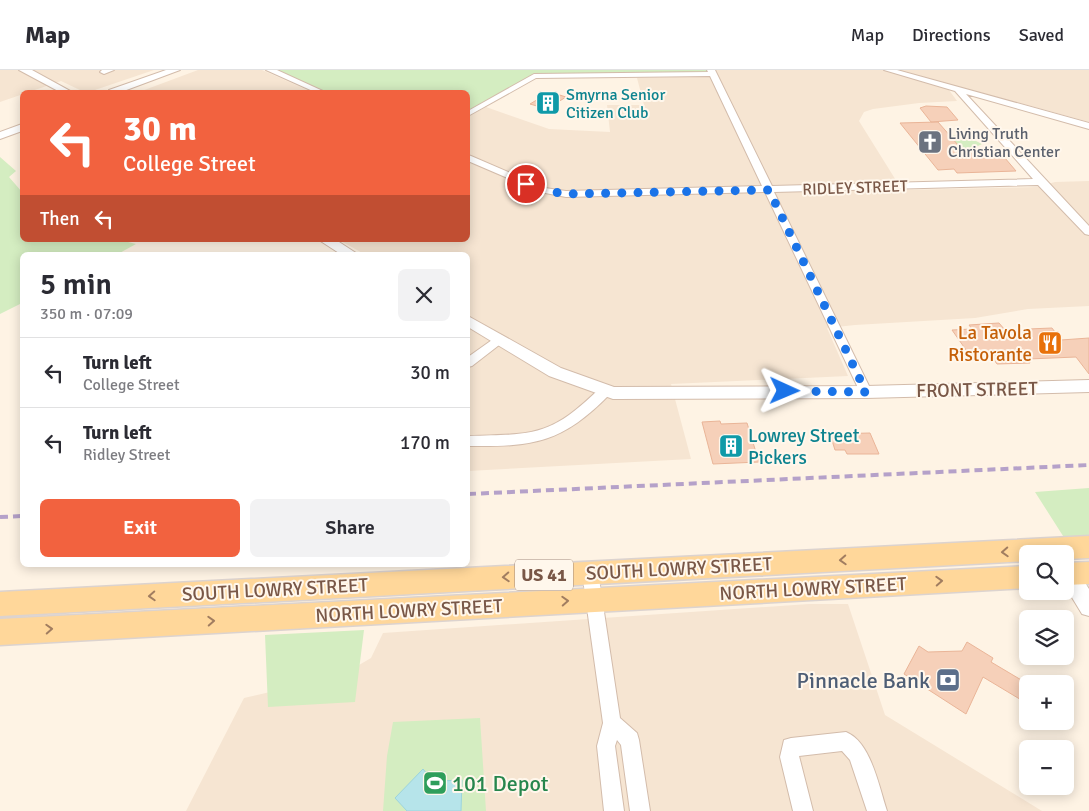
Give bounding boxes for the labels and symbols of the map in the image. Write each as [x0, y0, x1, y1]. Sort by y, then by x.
place label: Smyrna Senior Citizen Club [566, 85, 665, 123]
building icon: Smyrna Senior Citizen Club [535, 90, 561, 116]
place label: Living Truth Christian Center [948, 124, 1060, 162]
church icon: Living Truth Christian Center [917, 129, 943, 155]
pin [505, 163, 547, 205]
street label: RIDLEY STREET [802, 176, 908, 200]
place label: La Tavola Ristorante [948, 321, 1032, 367]
restaurant icon: La Tavola Ristorante [1037, 330, 1063, 356]
position arrow [758, 364, 810, 416]
street label: FRONT STREET [916, 377, 1039, 403]
place label: Lowrey Street Pickers [748, 424, 860, 470]
building icon: Lowrey Street Pickers [718, 433, 744, 459]
one-way arrow [1001, 546, 1009, 557]
street label: SOUTH LOWRY STREET [585, 552, 773, 586]
one-way arrow [839, 554, 847, 565]
road number: US 41 [515, 560, 573, 590]
one-way arrow [502, 571, 510, 582]
street label: NORTH LOWRY STREET [719, 572, 908, 606]
street label: SOUTH LOWRY STREET [181, 573, 369, 607]
one-way arrow [935, 576, 943, 587]
one-way arrow [147, 590, 155, 601]
street label: NORTH LOWRY STREET [315, 594, 504, 628]
one-way arrow [562, 596, 570, 607]
one-way arrow [207, 615, 215, 626]
one-way arrow [45, 624, 53, 635]
place label: Pinnacle Bank [797, 667, 930, 694]
bank icon: Pinnacle Bank [935, 667, 961, 693]
sports icon: 101 Depot [422, 770, 448, 796]
place label: 101 Depot [452, 770, 549, 797]

